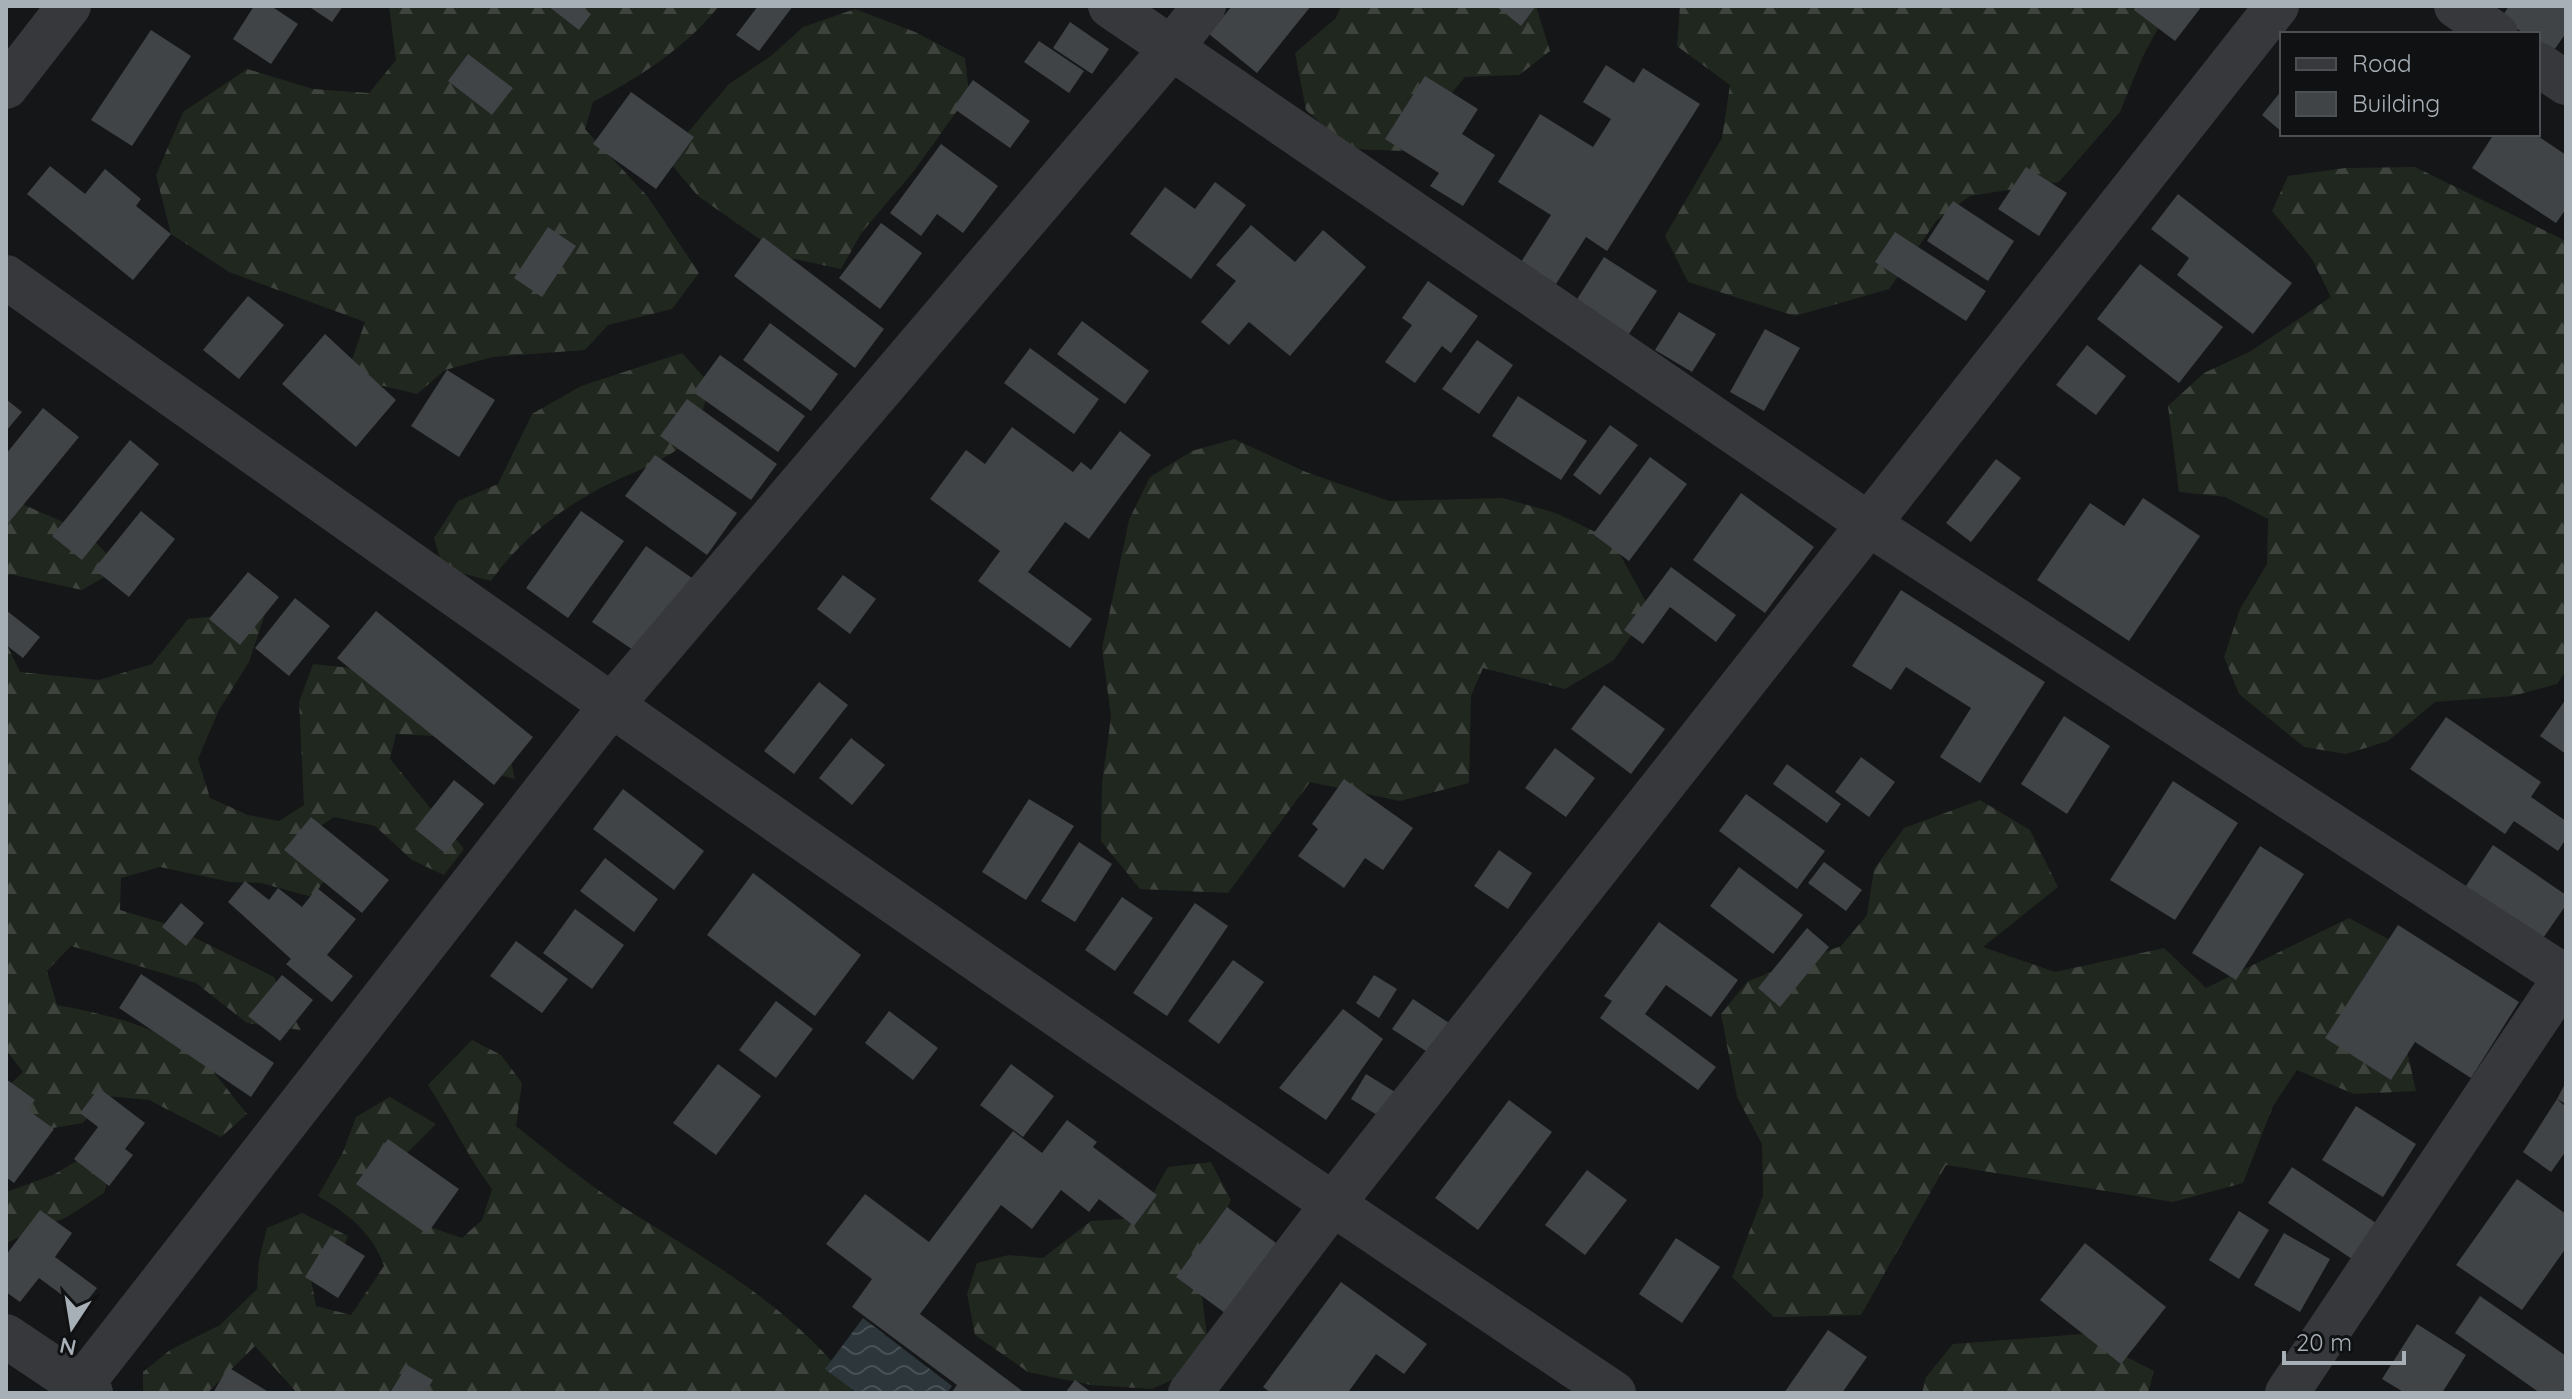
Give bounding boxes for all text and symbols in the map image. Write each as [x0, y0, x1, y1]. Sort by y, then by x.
legend [2280, 32, 2540, 136]
text: Road [2352, 48, 2412, 78]
text: Building [2352, 88, 2440, 118]
north arrow [32, 1287, 112, 1367]
scale bar [2284, 1315, 2404, 1365]
text: 20 m [2296, 1327, 2352, 1357]
text: N [57, 1331, 79, 1362]

